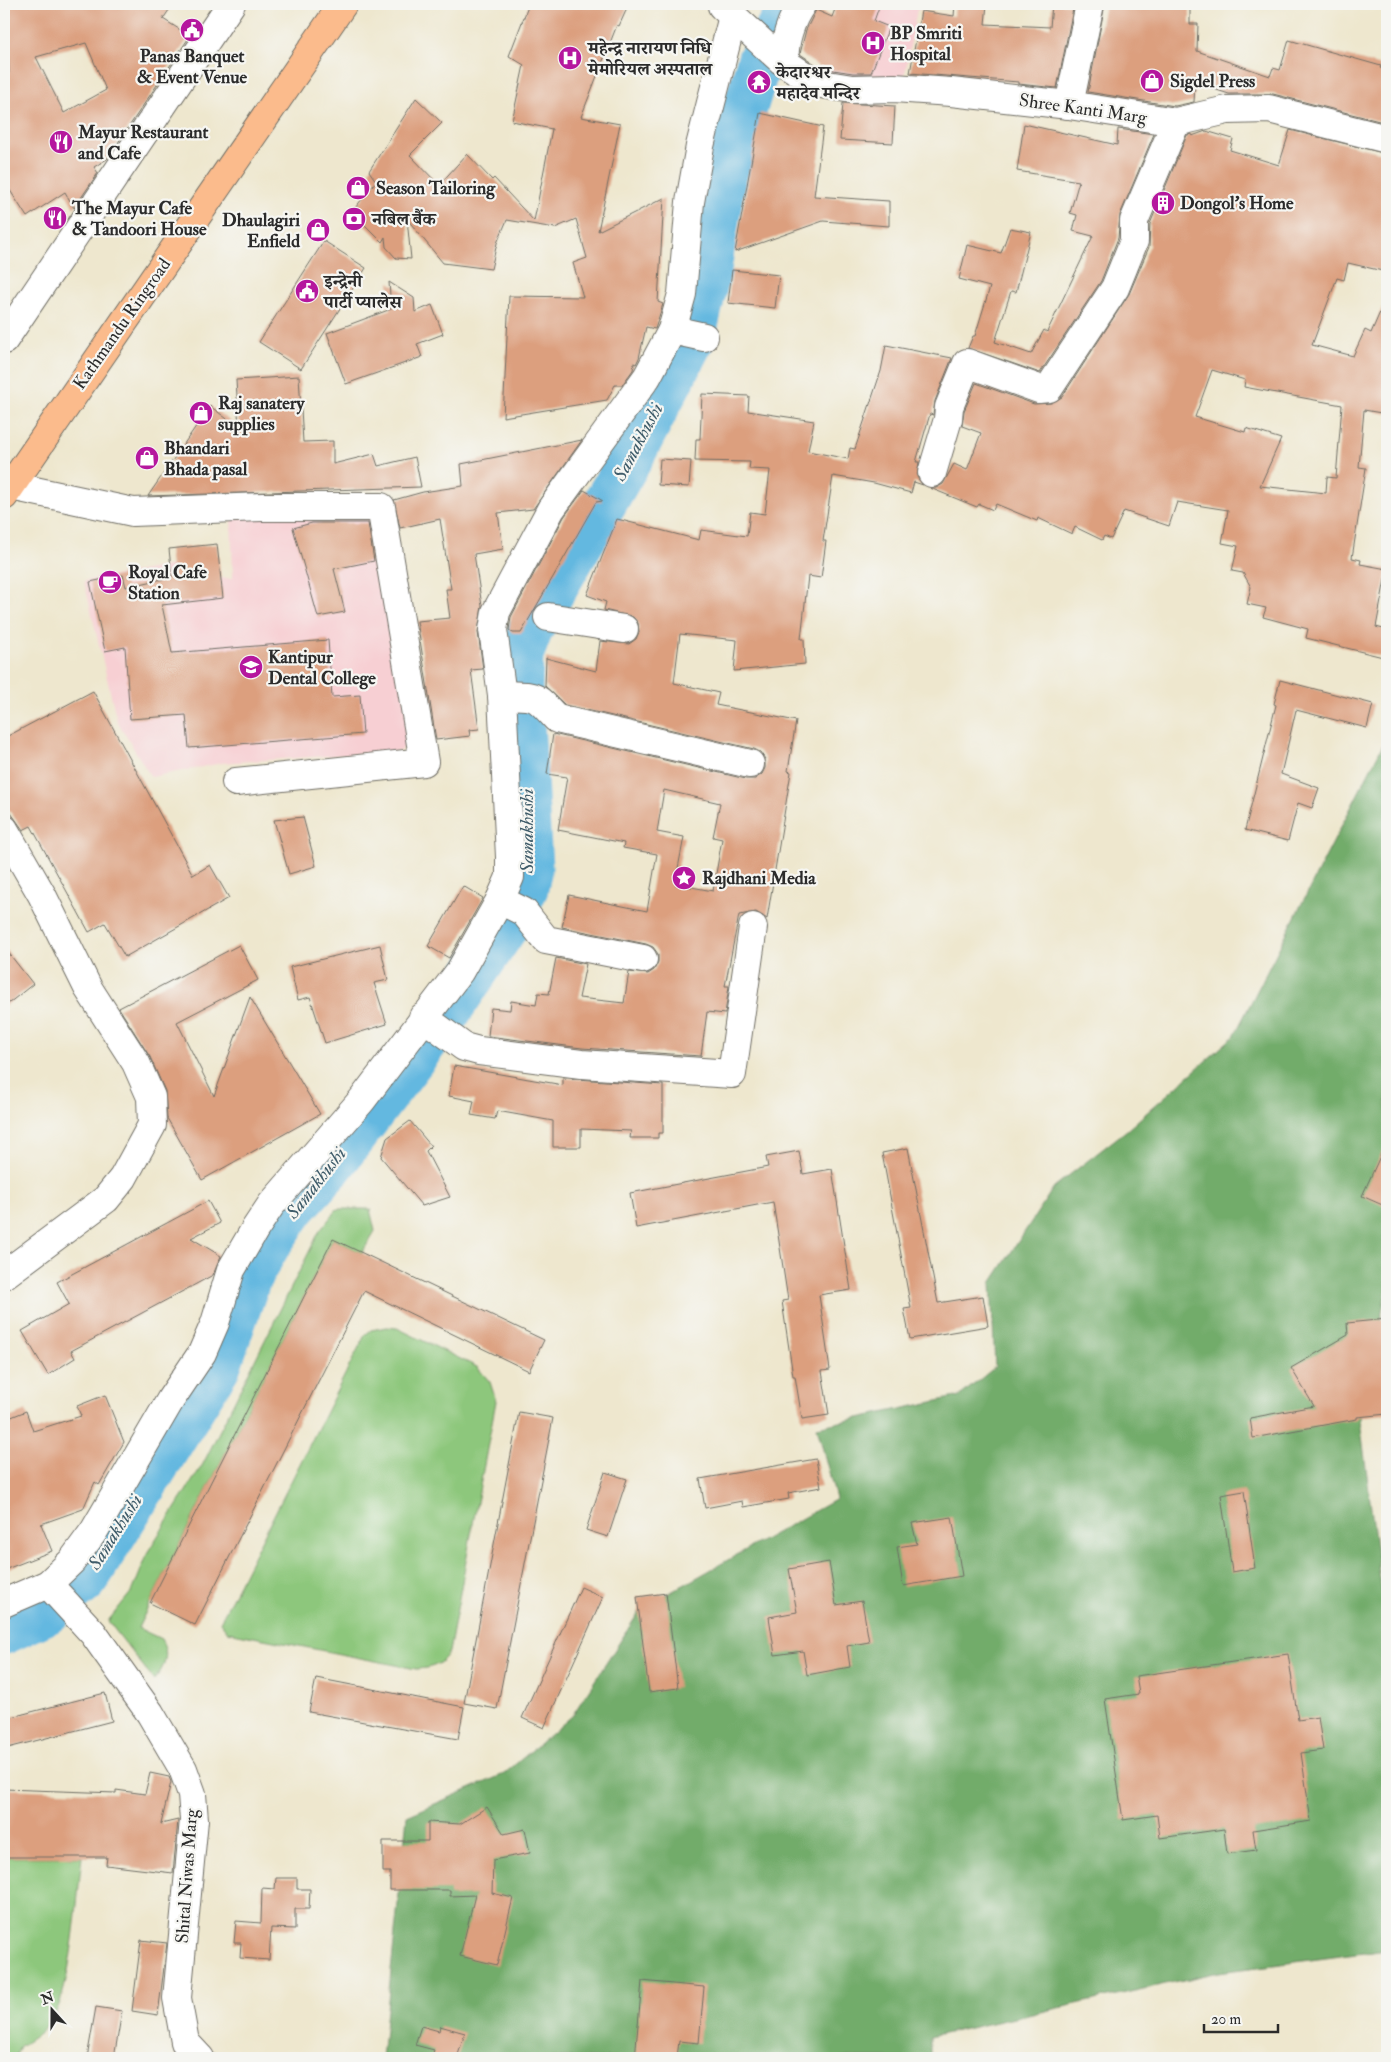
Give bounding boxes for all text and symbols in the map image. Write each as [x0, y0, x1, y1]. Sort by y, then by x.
public building icon: Panas Banquet & Event Venue [179, 17, 205, 43]
place label: BP Smriti Hospital [890, 22, 962, 66]
hospital icon: BP Smriti Hospital [860, 30, 886, 56]
place label: महेन्द्र नारायण निधि मेमोरियल अस्पताल [586, 37, 713, 81]
place label: Panas Banquet & Event Venue [137, 45, 248, 89]
hospital icon: महेन्द्र नारायण निधि मेमोरियल अस्पताल [557, 45, 583, 71]
place label: केदारश्वर महादेव मन्दिर [774, 61, 862, 105]
shop icon: Sigdel Press [1139, 68, 1165, 94]
temple icon: केदारश्वर महादेव मन्दिर [746, 69, 772, 95]
place label: Sigdel Press [1170, 70, 1255, 93]
street label: Shree Kanti Marg [1018, 89, 1149, 130]
place label: Mayur Restaurant and Cafe [77, 121, 209, 165]
restaurant icon: Mayur Restaurant and Cafe [48, 129, 74, 155]
shop icon: Season Tailoring [345, 175, 371, 201]
place label: Season Tailoring [376, 177, 496, 200]
building icon: Dongol's Home [1150, 190, 1176, 216]
place label: Dongol's Home [1180, 192, 1294, 215]
place label: The Mayur Cafe & Tandoori House [71, 197, 207, 241]
restaurant icon: The Mayur Cafe & Tandoori House [42, 205, 68, 231]
bank icon: नबिल बैंक [341, 206, 367, 232]
place label: नबिल बैंक [370, 208, 437, 231]
place label: Dhaulagiri Enfield [222, 209, 300, 253]
shop icon: Dhaulagiri Enfield [305, 217, 331, 243]
street label: Kathmandu Ringroad [68, 254, 176, 394]
place label: इन्द्रेनी पार्टी प्यालेस [322, 270, 403, 314]
public building icon: इन्द्रेनी पार्टी प्यालेस [294, 278, 320, 304]
place label: Raj sanatery supplies [218, 392, 306, 436]
water label: Samakhushi [607, 399, 668, 486]
shop icon: Raj sanatery supplies [188, 400, 214, 426]
place label: Bhandari Bhada pasal [164, 437, 248, 481]
shop icon: Bhandari Bhada pasal [134, 445, 160, 471]
place label: Royal Cafe Station [128, 561, 207, 605]
cafe icon: Royal Cafe Station [97, 569, 123, 595]
place label: Kantipur Dental College [268, 646, 376, 690]
school or university icon: Kantipur Dental College [238, 654, 264, 680]
water label: Samakhushi [515, 789, 539, 874]
place icon: Rajdhani Media [671, 865, 697, 891]
place label: Rajdhani Media [702, 867, 816, 890]
water label: Samakhushi [280, 1142, 352, 1225]
water label: Samakhushi [82, 1490, 148, 1575]
street label: Shital Niwas Marg [171, 1807, 203, 1944]
north arrow [28, 1984, 78, 2034]
text: N [38, 1988, 57, 2009]
scale bar [1204, 2002, 1277, 2034]
text: 20 m [1211, 2010, 1241, 2029]

